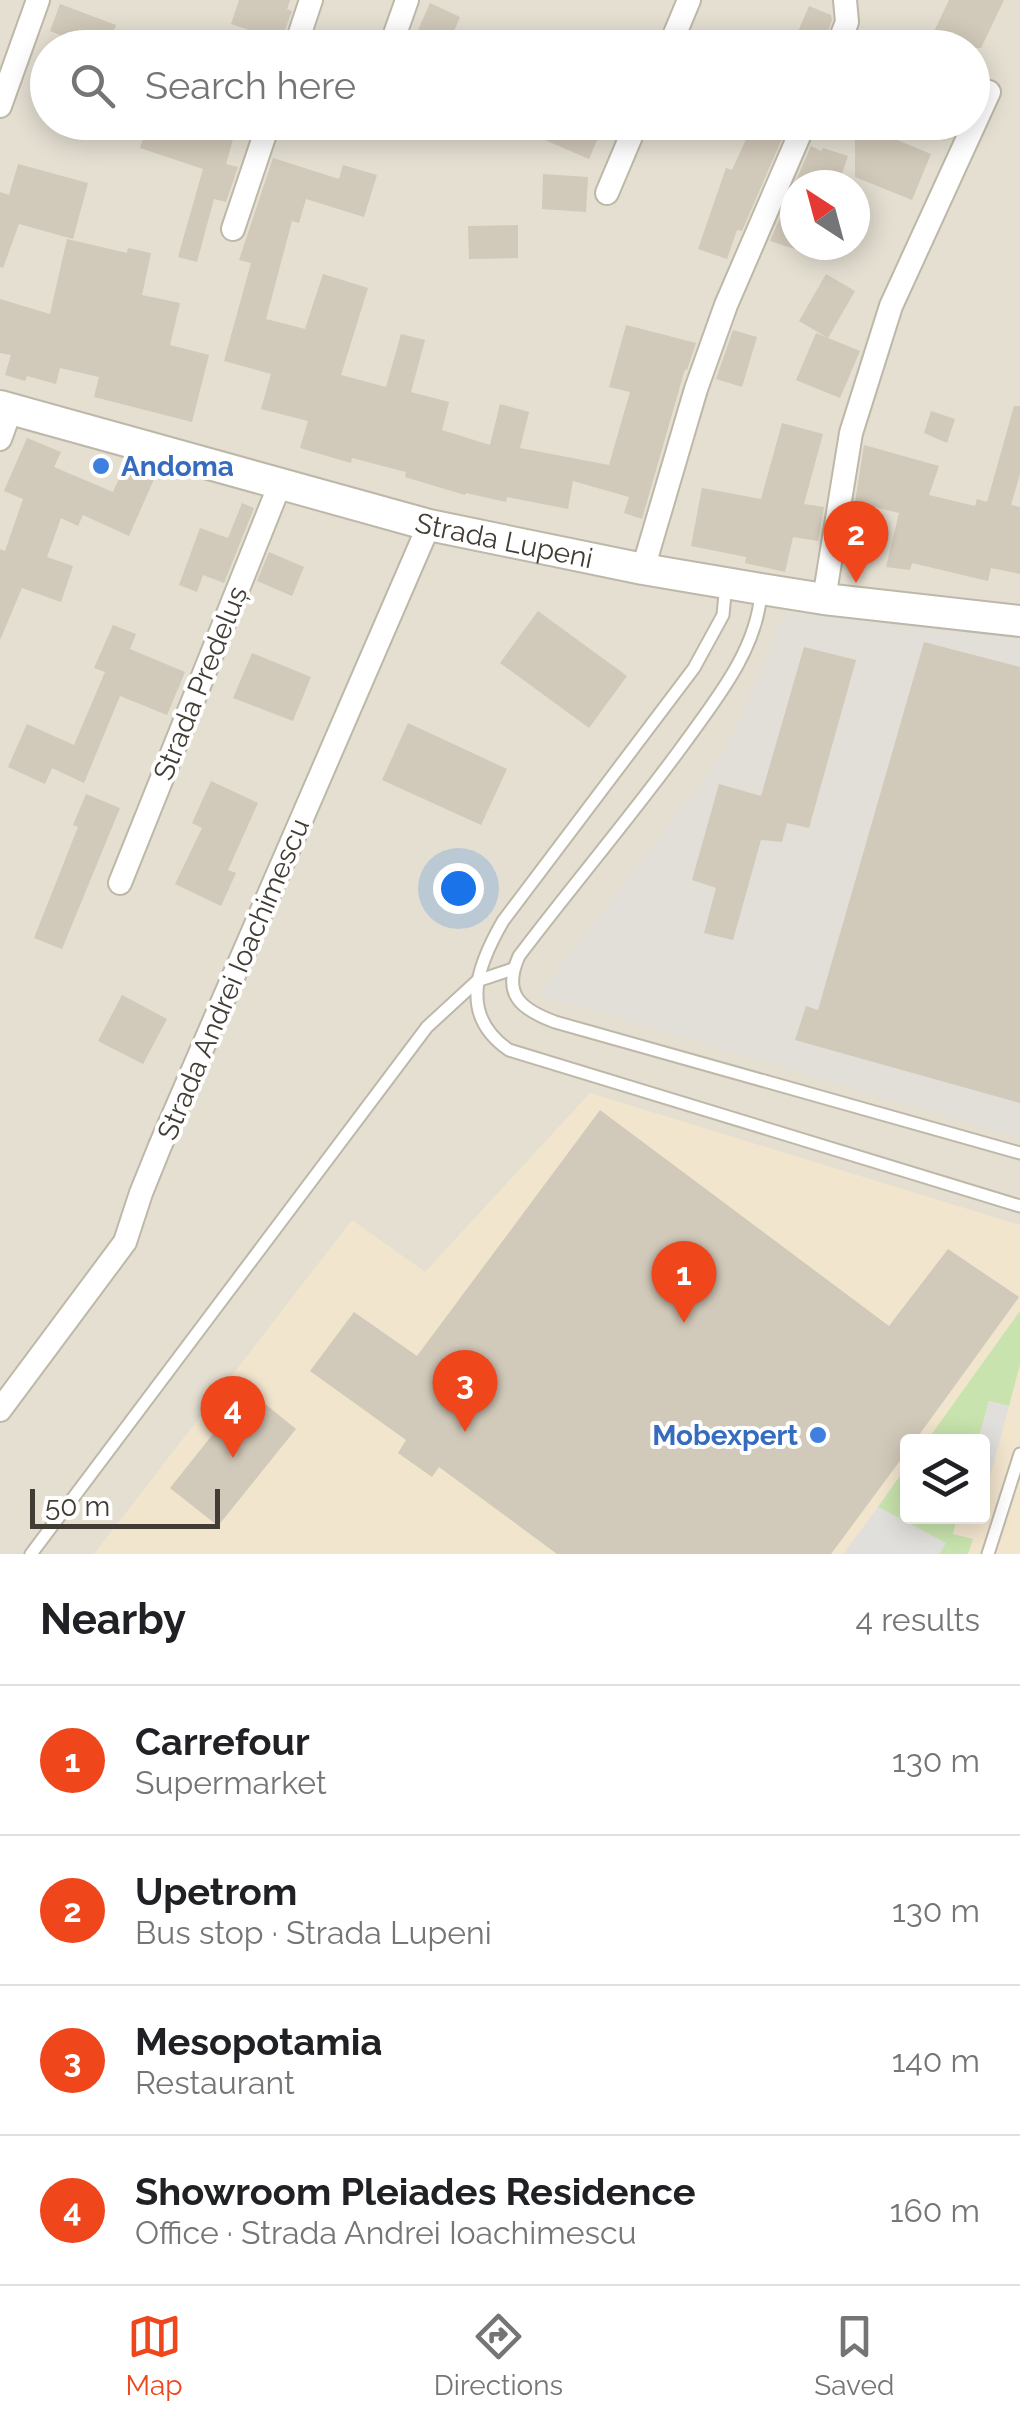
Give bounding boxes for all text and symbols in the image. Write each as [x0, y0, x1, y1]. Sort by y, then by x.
search box [30, 30, 990, 140]
icon: search [65, 58, 120, 113]
text: Search here [145, 63, 356, 108]
north arrow [780, 170, 870, 260]
place label: Andoma [121, 450, 234, 483]
marker: Andoma [90, 455, 112, 477]
pin: 2 [824, 500, 888, 583]
street label: Strada Lupeni [412, 506, 596, 575]
street label: Strada Predeluș [147, 582, 254, 785]
street label: Strada Andrei Ioachimescu [151, 814, 316, 1145]
your location [433, 863, 484, 914]
pin: 1 [652, 1240, 716, 1323]
pin: 3 [432, 1350, 498, 1432]
pin: 4 [200, 1376, 266, 1458]
place label: Mobexpert [652, 1419, 798, 1452]
marker: Mobexpert [807, 1424, 829, 1446]
map controls [900, 1434, 990, 1524]
button: layers [900, 1434, 990, 1524]
scale bar [30, 1484, 220, 1528]
text: 50 m [45, 1490, 110, 1523]
text: Nearby [40, 1595, 186, 1644]
text: 4 results [856, 1601, 980, 1638]
text: Carrefour [135, 1719, 310, 1764]
text: 1 [65, 1742, 80, 1779]
text: 130 m [892, 1742, 980, 1779]
text: Supermarket [135, 1764, 327, 1801]
text: Upetrom [135, 1869, 297, 1914]
text: 2 [63, 1892, 82, 1929]
text: 130 m [892, 1892, 980, 1929]
text: Bus stop · Strada Lupeni [135, 1914, 492, 1951]
text: Mesopotamia [135, 2019, 382, 2064]
text: 3 [64, 2042, 81, 2079]
text: 140 m [892, 2042, 980, 2079]
text: Restaurant [135, 2064, 295, 2101]
text: Showroom Pleiades Residence [135, 2169, 696, 2214]
text: 4 [63, 2192, 82, 2229]
text: 160 m [890, 2192, 980, 2229]
text: Office · Strada Andrei Ioachimescu [135, 2214, 636, 2251]
tab: Map [126, 2309, 183, 2402]
tab: Directions [434, 2309, 563, 2402]
tab: Saved [814, 2309, 894, 2402]

